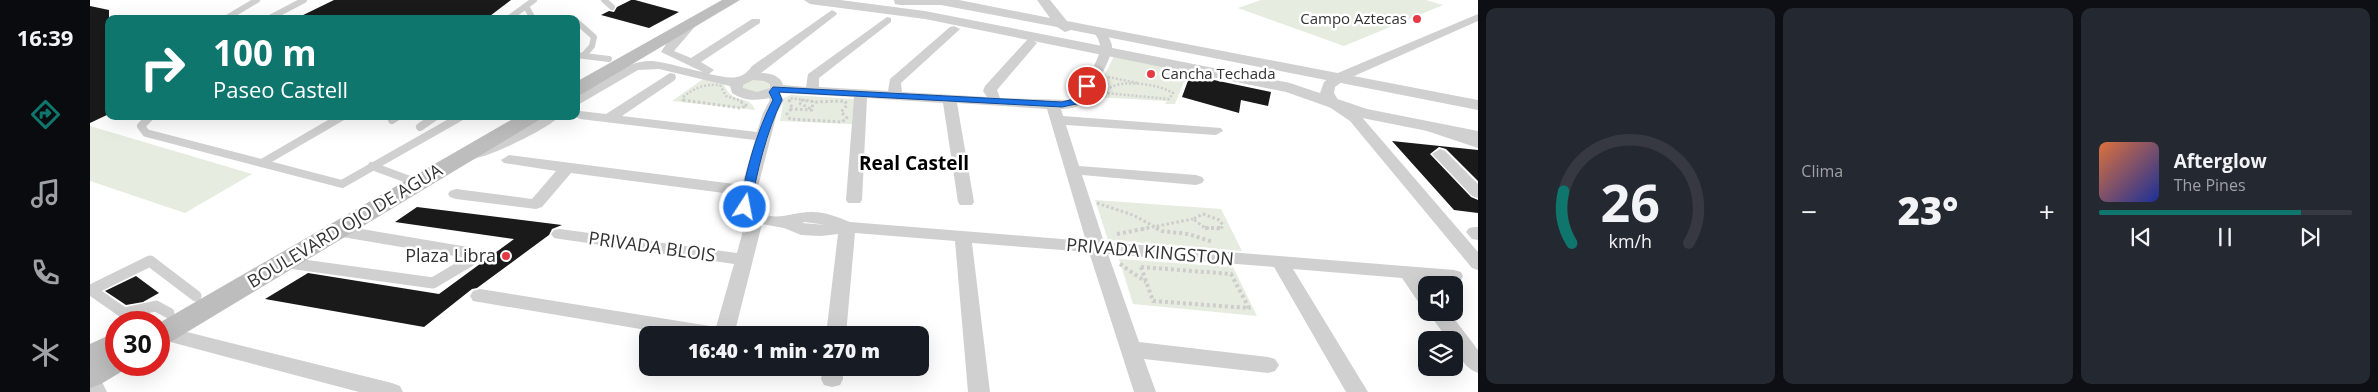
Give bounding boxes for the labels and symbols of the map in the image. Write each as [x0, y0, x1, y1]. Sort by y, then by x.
place label: Campo Aztecas [1300, 8, 1407, 28]
marker: Campo Aztecas [1411, 13, 1423, 25]
place label: Cancha Techada [1161, 63, 1276, 83]
pin [1066, 65, 1108, 107]
marker: Cancha Techada [1145, 68, 1157, 80]
district label: Real Castell [859, 150, 969, 176]
street label: BOULEVARD OJO DE AGUA [243, 157, 447, 293]
position arrow [718, 180, 770, 232]
street label: PRIVADA BLOIS [587, 225, 717, 267]
street label: PRIVADA KINGSTON [1065, 232, 1235, 270]
place label: Plaza Libra [405, 243, 496, 267]
marker: Plaza Libra [500, 250, 512, 262]
speed limit sign: 30 [105, 311, 170, 376]

